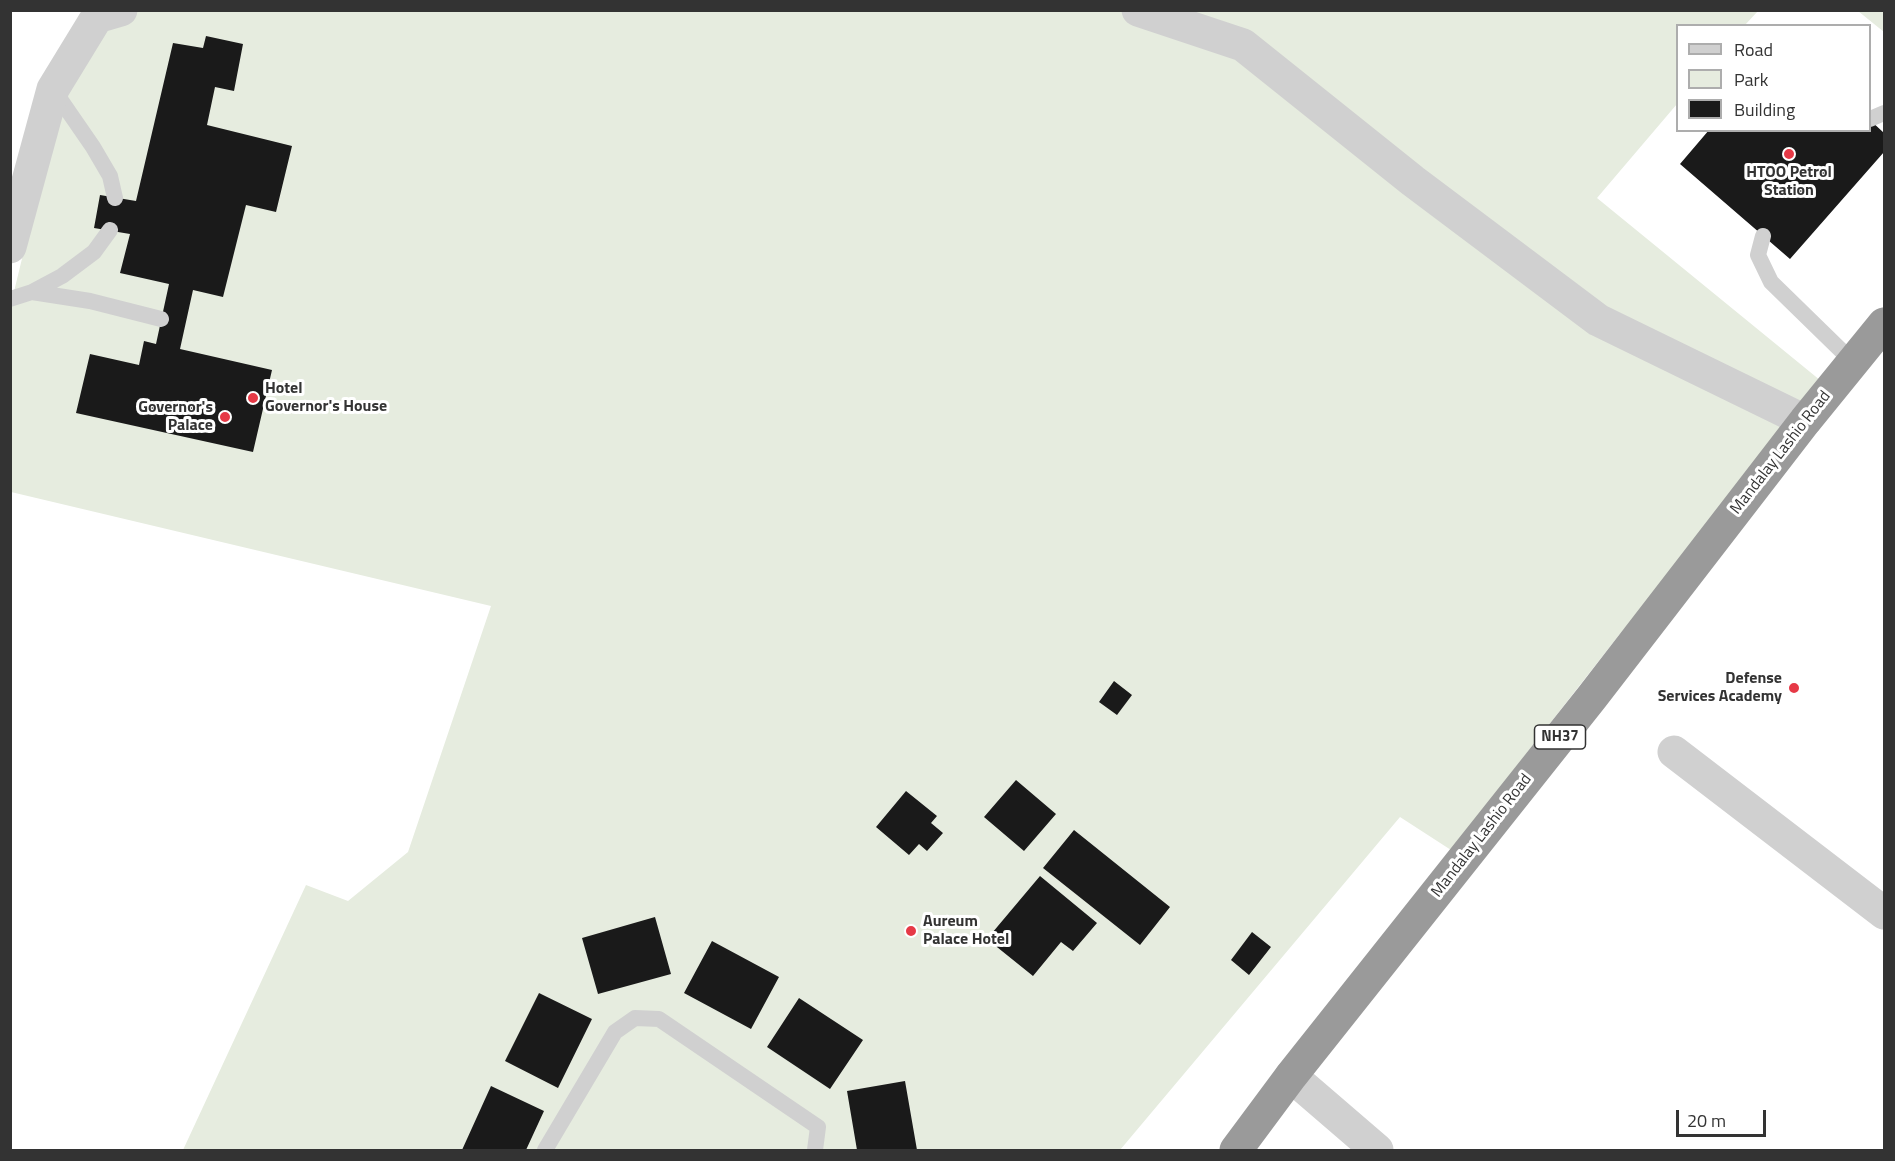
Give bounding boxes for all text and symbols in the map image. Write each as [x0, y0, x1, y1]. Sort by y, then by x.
legend [1676, 24, 1871, 132]
text: Road [1734, 36, 1773, 63]
text: Park [1734, 66, 1768, 93]
text: Building [1734, 96, 1795, 123]
marker: HTOO Petrol Station [1782, 147, 1796, 161]
place label: HTOO Petrol Station [1746, 163, 1832, 201]
place label: Hotel Governor's House [265, 379, 387, 417]
street label: Mandalay Lashio Road [1727, 388, 1835, 518]
marker: Hotel Governor's House [246, 391, 260, 405]
place label: Governor's Palace [138, 398, 213, 436]
marker: Governor's Palace [218, 410, 232, 424]
place label: Defense Services Academy [1658, 669, 1782, 707]
marker: Defense Services Academy [1787, 681, 1801, 695]
road number: NH37 [1534, 725, 1586, 749]
street label: Mandalay Lashio Road [1428, 771, 1536, 901]
place label: Aureum Palace Hotel [923, 912, 1009, 950]
marker: Aureum Palace Hotel [904, 924, 918, 938]
scale bar [1679, 1098, 1769, 1136]
text: 20 m [1687, 1107, 1726, 1134]

